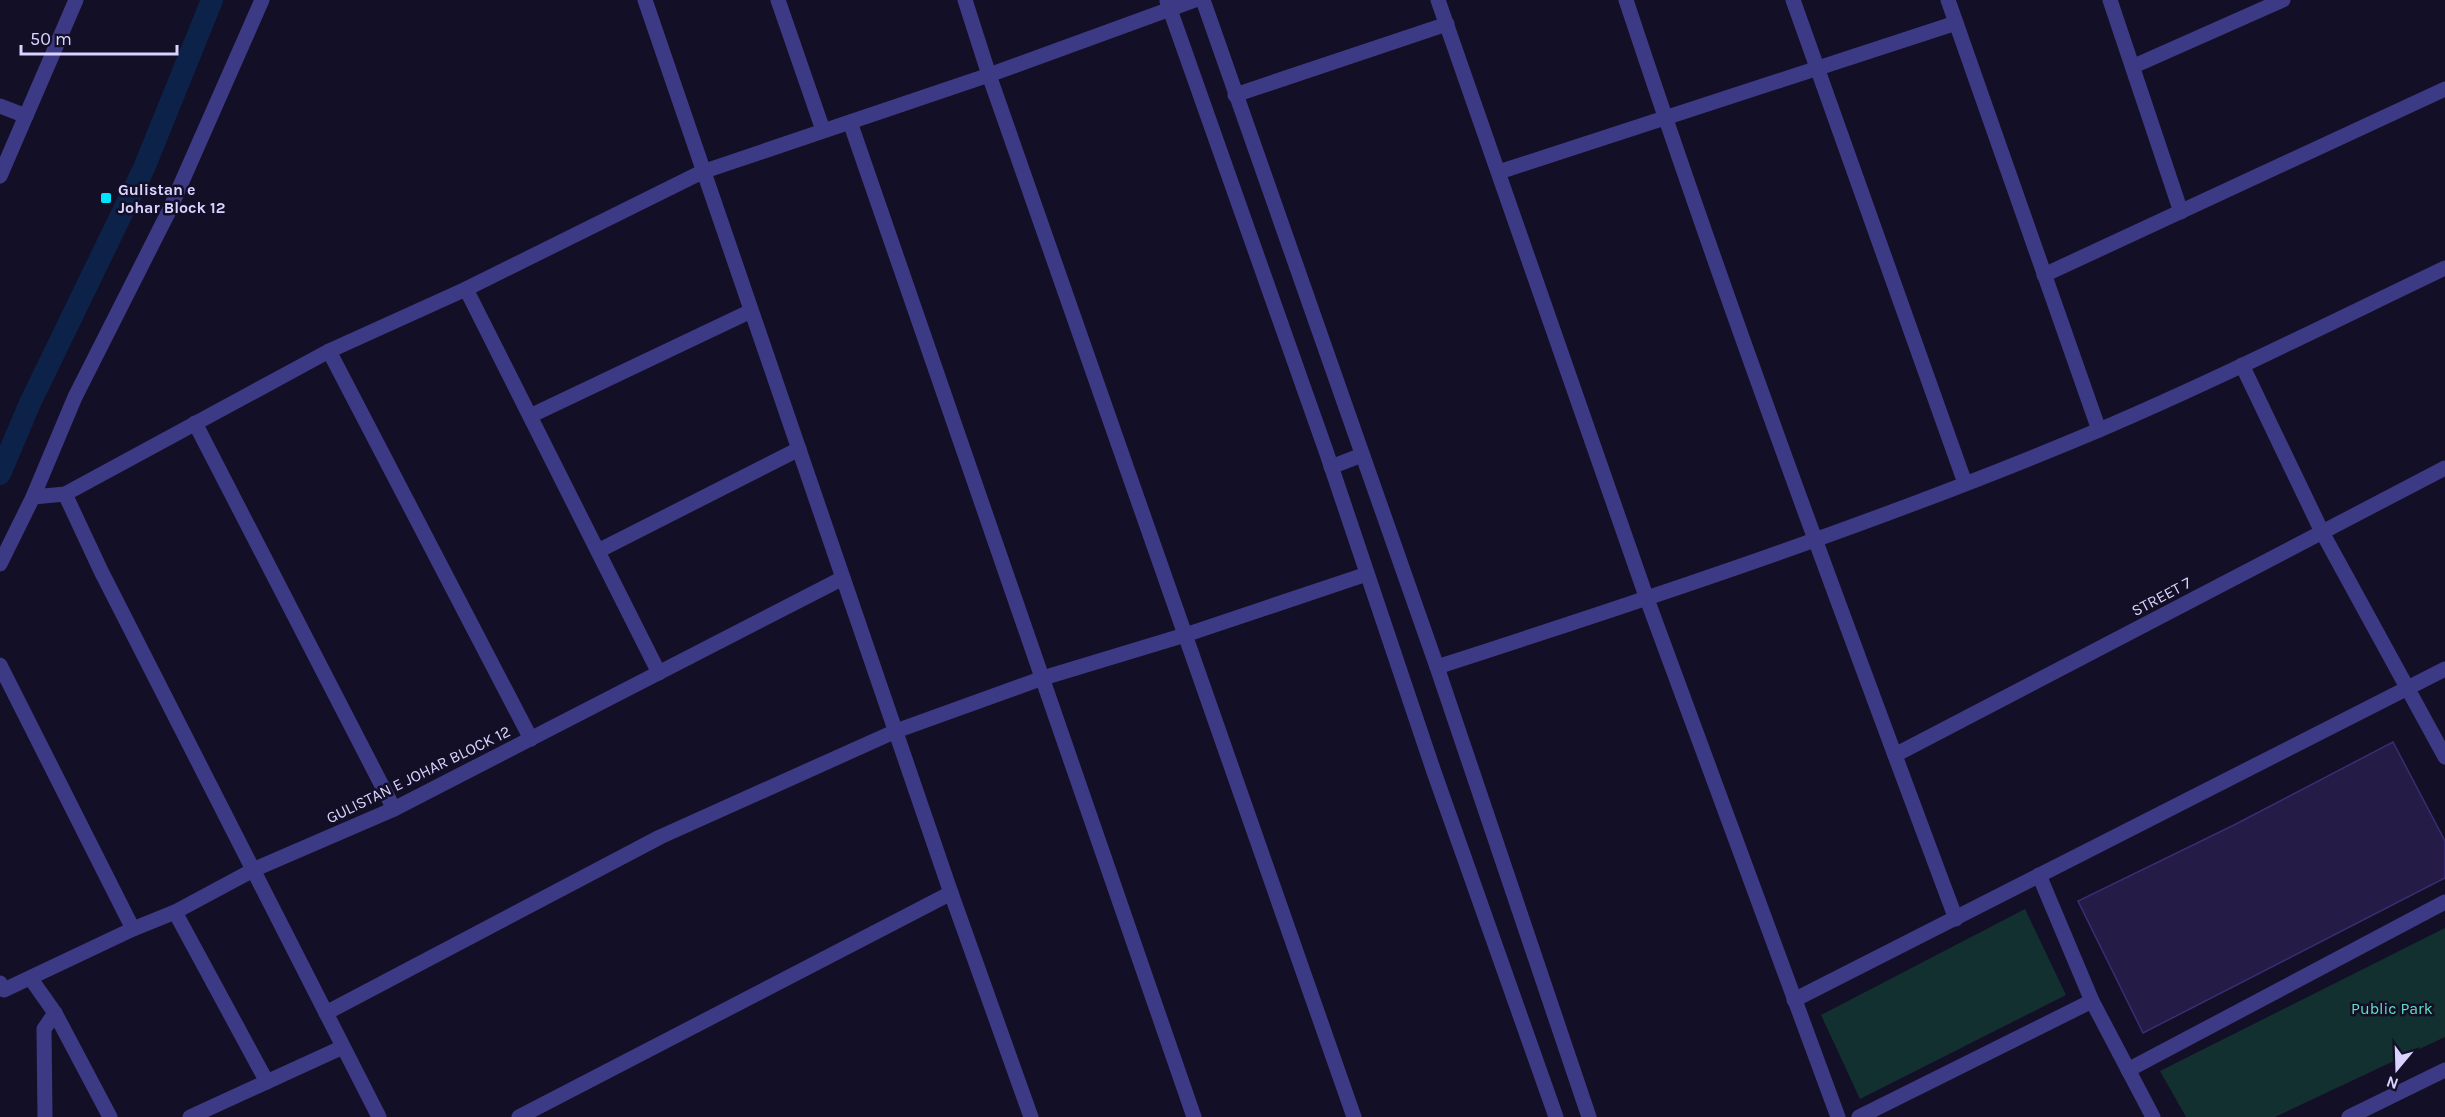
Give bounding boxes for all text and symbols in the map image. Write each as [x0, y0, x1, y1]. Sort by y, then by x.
scale bar [21, 18, 177, 56]
text: 50 m [30, 28, 72, 50]
place label: Gulistan e Johar Block 12 [118, 180, 225, 217]
marker: Gulistan e Johar Block 12 [99, 191, 113, 205]
street label: STREET 7 [2128, 573, 2195, 620]
street label: GULISTAN E JOHAR BLOCK 12 [323, 722, 513, 827]
park label: Public Park [2351, 999, 2433, 1018]
north arrow [2367, 1039, 2427, 1099]
text: N [2384, 1072, 2401, 1094]

